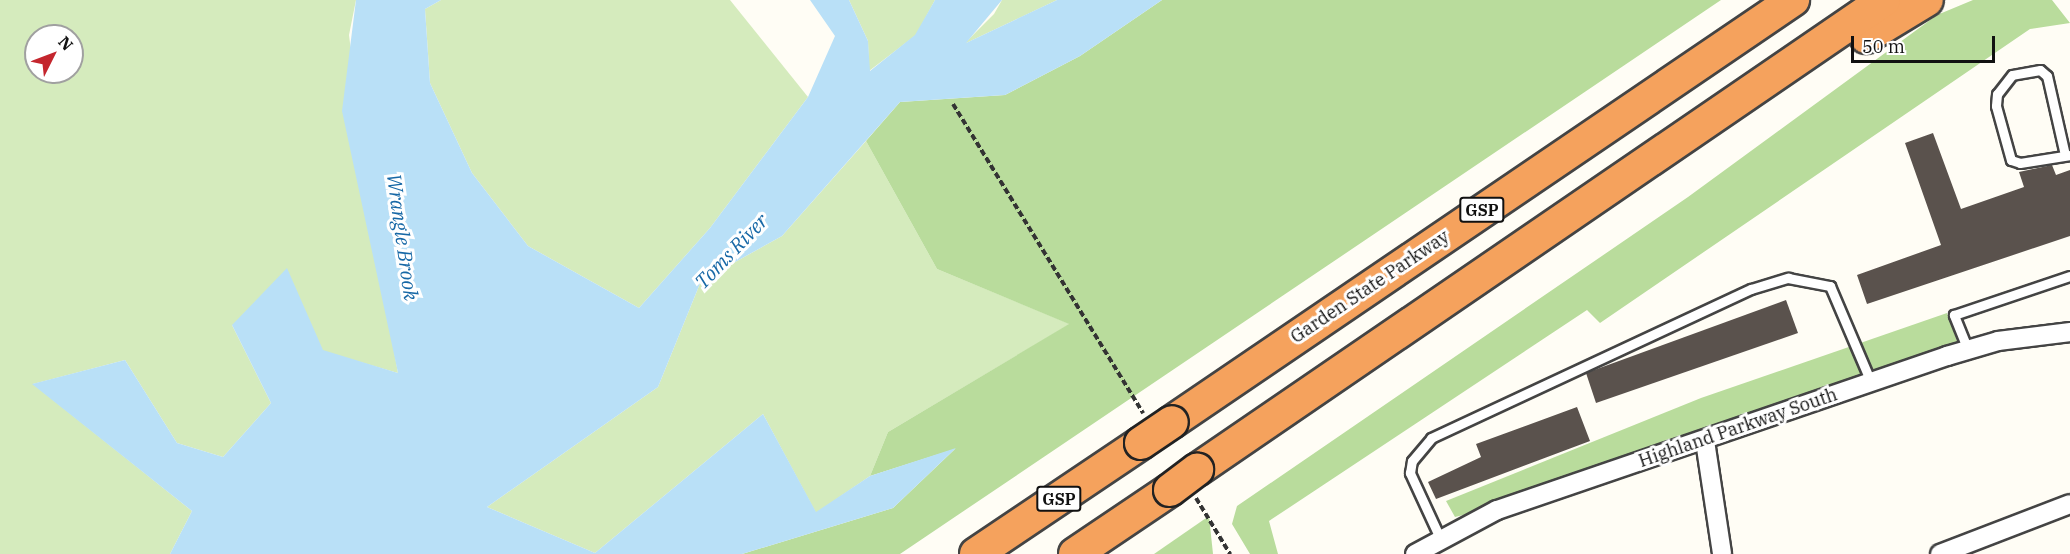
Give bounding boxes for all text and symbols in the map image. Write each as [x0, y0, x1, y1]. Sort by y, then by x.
north arrow [24, 24, 84, 84]
scale bar [1854, 24, 1998, 62]
text: N [54, 32, 78, 55]
text: 50 m [1862, 35, 1905, 58]
water label: Wrangle Brook [382, 172, 424, 302]
road number: GSP [1458, 197, 1506, 223]
water label: Toms River [689, 209, 773, 293]
street label: Garden State Parkway [1287, 226, 1453, 348]
street label: Highland Parkway South [1636, 384, 1840, 472]
road number: GSP [1035, 486, 1083, 512]

